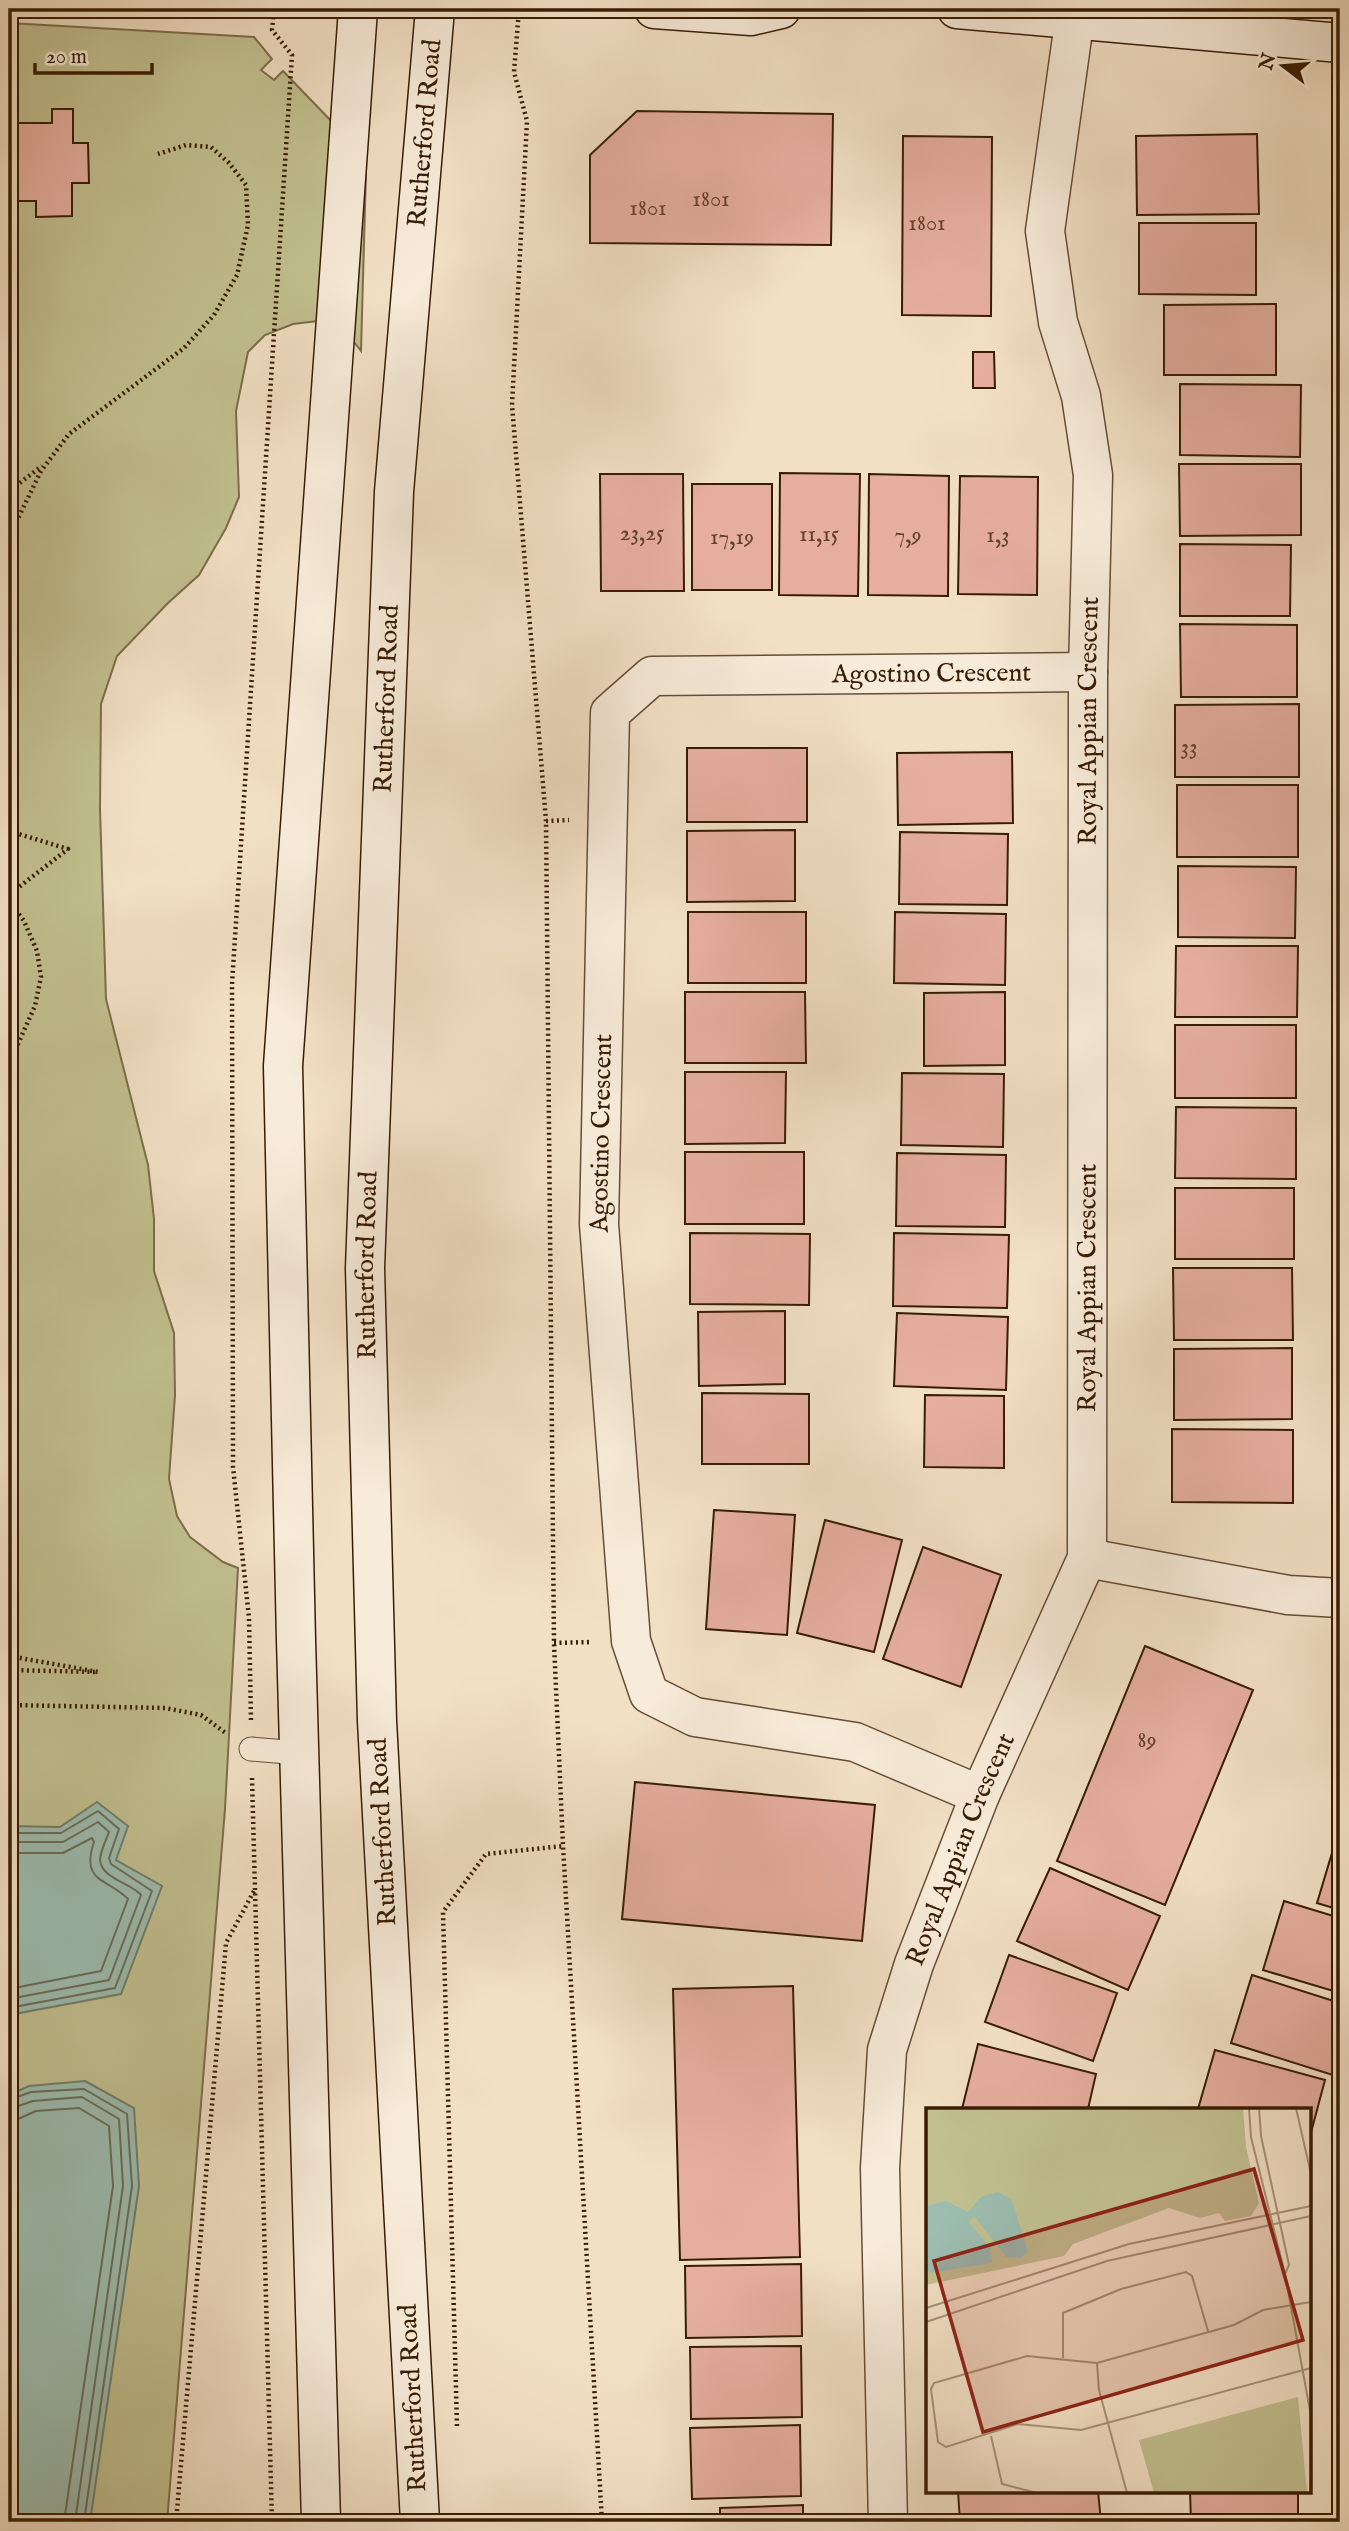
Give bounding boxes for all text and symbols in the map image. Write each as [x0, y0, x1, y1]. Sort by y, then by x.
scale bar [35, 32, 152, 76]
north arrow [1248, 32, 1318, 102]
street label: Rutherford Road [400, 38, 449, 228]
text: 20 m [46, 44, 87, 71]
text: N [1255, 50, 1283, 74]
house number: 1801 [692, 185, 730, 214]
house number: 1801 [629, 194, 667, 223]
house number: 1801 [908, 209, 946, 238]
house number: 23,25 [620, 519, 664, 548]
house number: 11,15 [799, 520, 839, 549]
house number: 7,9 [895, 521, 921, 550]
house number: 1,3 [986, 521, 1010, 550]
house number: 17,19 [710, 523, 754, 552]
street label: Royal Appian Crescent [1071, 596, 1106, 845]
street label: Rutherford Road [366, 604, 406, 794]
street label: Agostino Crescent [831, 656, 1031, 691]
house number: 33 [1180, 733, 1198, 762]
street label: Agostino Crescent [582, 1033, 620, 1235]
street label: Royal Appian Crescent [1071, 1164, 1104, 1412]
street label: Rutherford Road [348, 1170, 385, 1360]
house number: 89 [1137, 1726, 1157, 1755]
street label: Royal Appian Crescent [898, 1728, 1022, 1971]
street label: Rutherford Road [362, 1737, 404, 1927]
inset map [926, 2108, 1310, 2492]
street label: Rutherford Road [392, 2303, 434, 2493]

